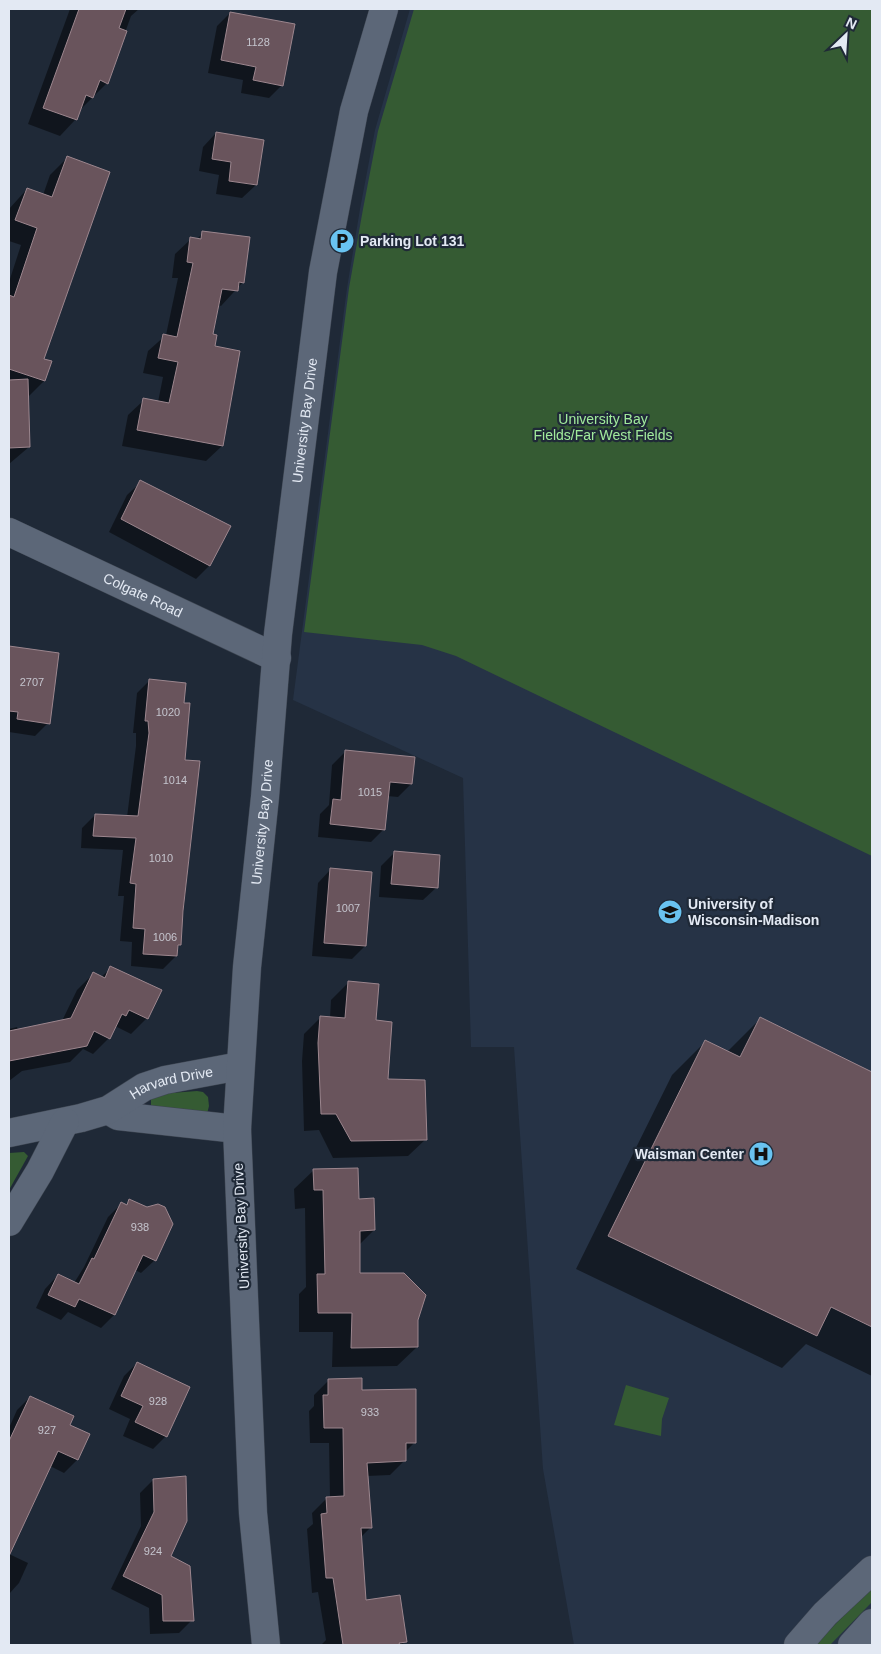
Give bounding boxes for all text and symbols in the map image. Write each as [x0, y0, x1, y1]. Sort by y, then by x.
north arrow [821, 10, 871, 60]
text: N [844, 14, 859, 33]
house number: 1128 [246, 36, 270, 48]
parking icon: Parking Lot 131 [329, 228, 355, 254]
place label: Parking Lot 131 [360, 233, 464, 249]
street label: University Bay Drive [289, 357, 320, 484]
park label: University Bay Fields/Far West Fields [534, 411, 673, 443]
street label: Colgate Road [101, 569, 185, 620]
house number: 2707 [20, 676, 44, 688]
house number: 1020 [156, 706, 180, 718]
street label: University Bay Drive [248, 758, 276, 886]
house number: 1014 [163, 774, 187, 786]
house number: 1015 [358, 786, 382, 798]
house number: 1010 [149, 852, 173, 864]
place label: University of Wisconsin-Madison [688, 896, 819, 928]
school or university icon: University of Wisconsin-Madison [657, 899, 683, 925]
house number: 1007 [336, 902, 360, 914]
house number: 1006 [153, 931, 177, 943]
street label: Harvard Drive [126, 1063, 215, 1102]
hospital icon: Waisman Center [748, 1141, 774, 1167]
place label: Waisman Center [635, 1146, 745, 1162]
street label: University Bay Drive [230, 1162, 252, 1289]
house number: 938 [131, 1221, 149, 1233]
house number: 928 [149, 1395, 167, 1407]
house number: 933 [361, 1406, 379, 1418]
house number: 927 [38, 1424, 56, 1436]
house number: 924 [144, 1545, 162, 1557]

